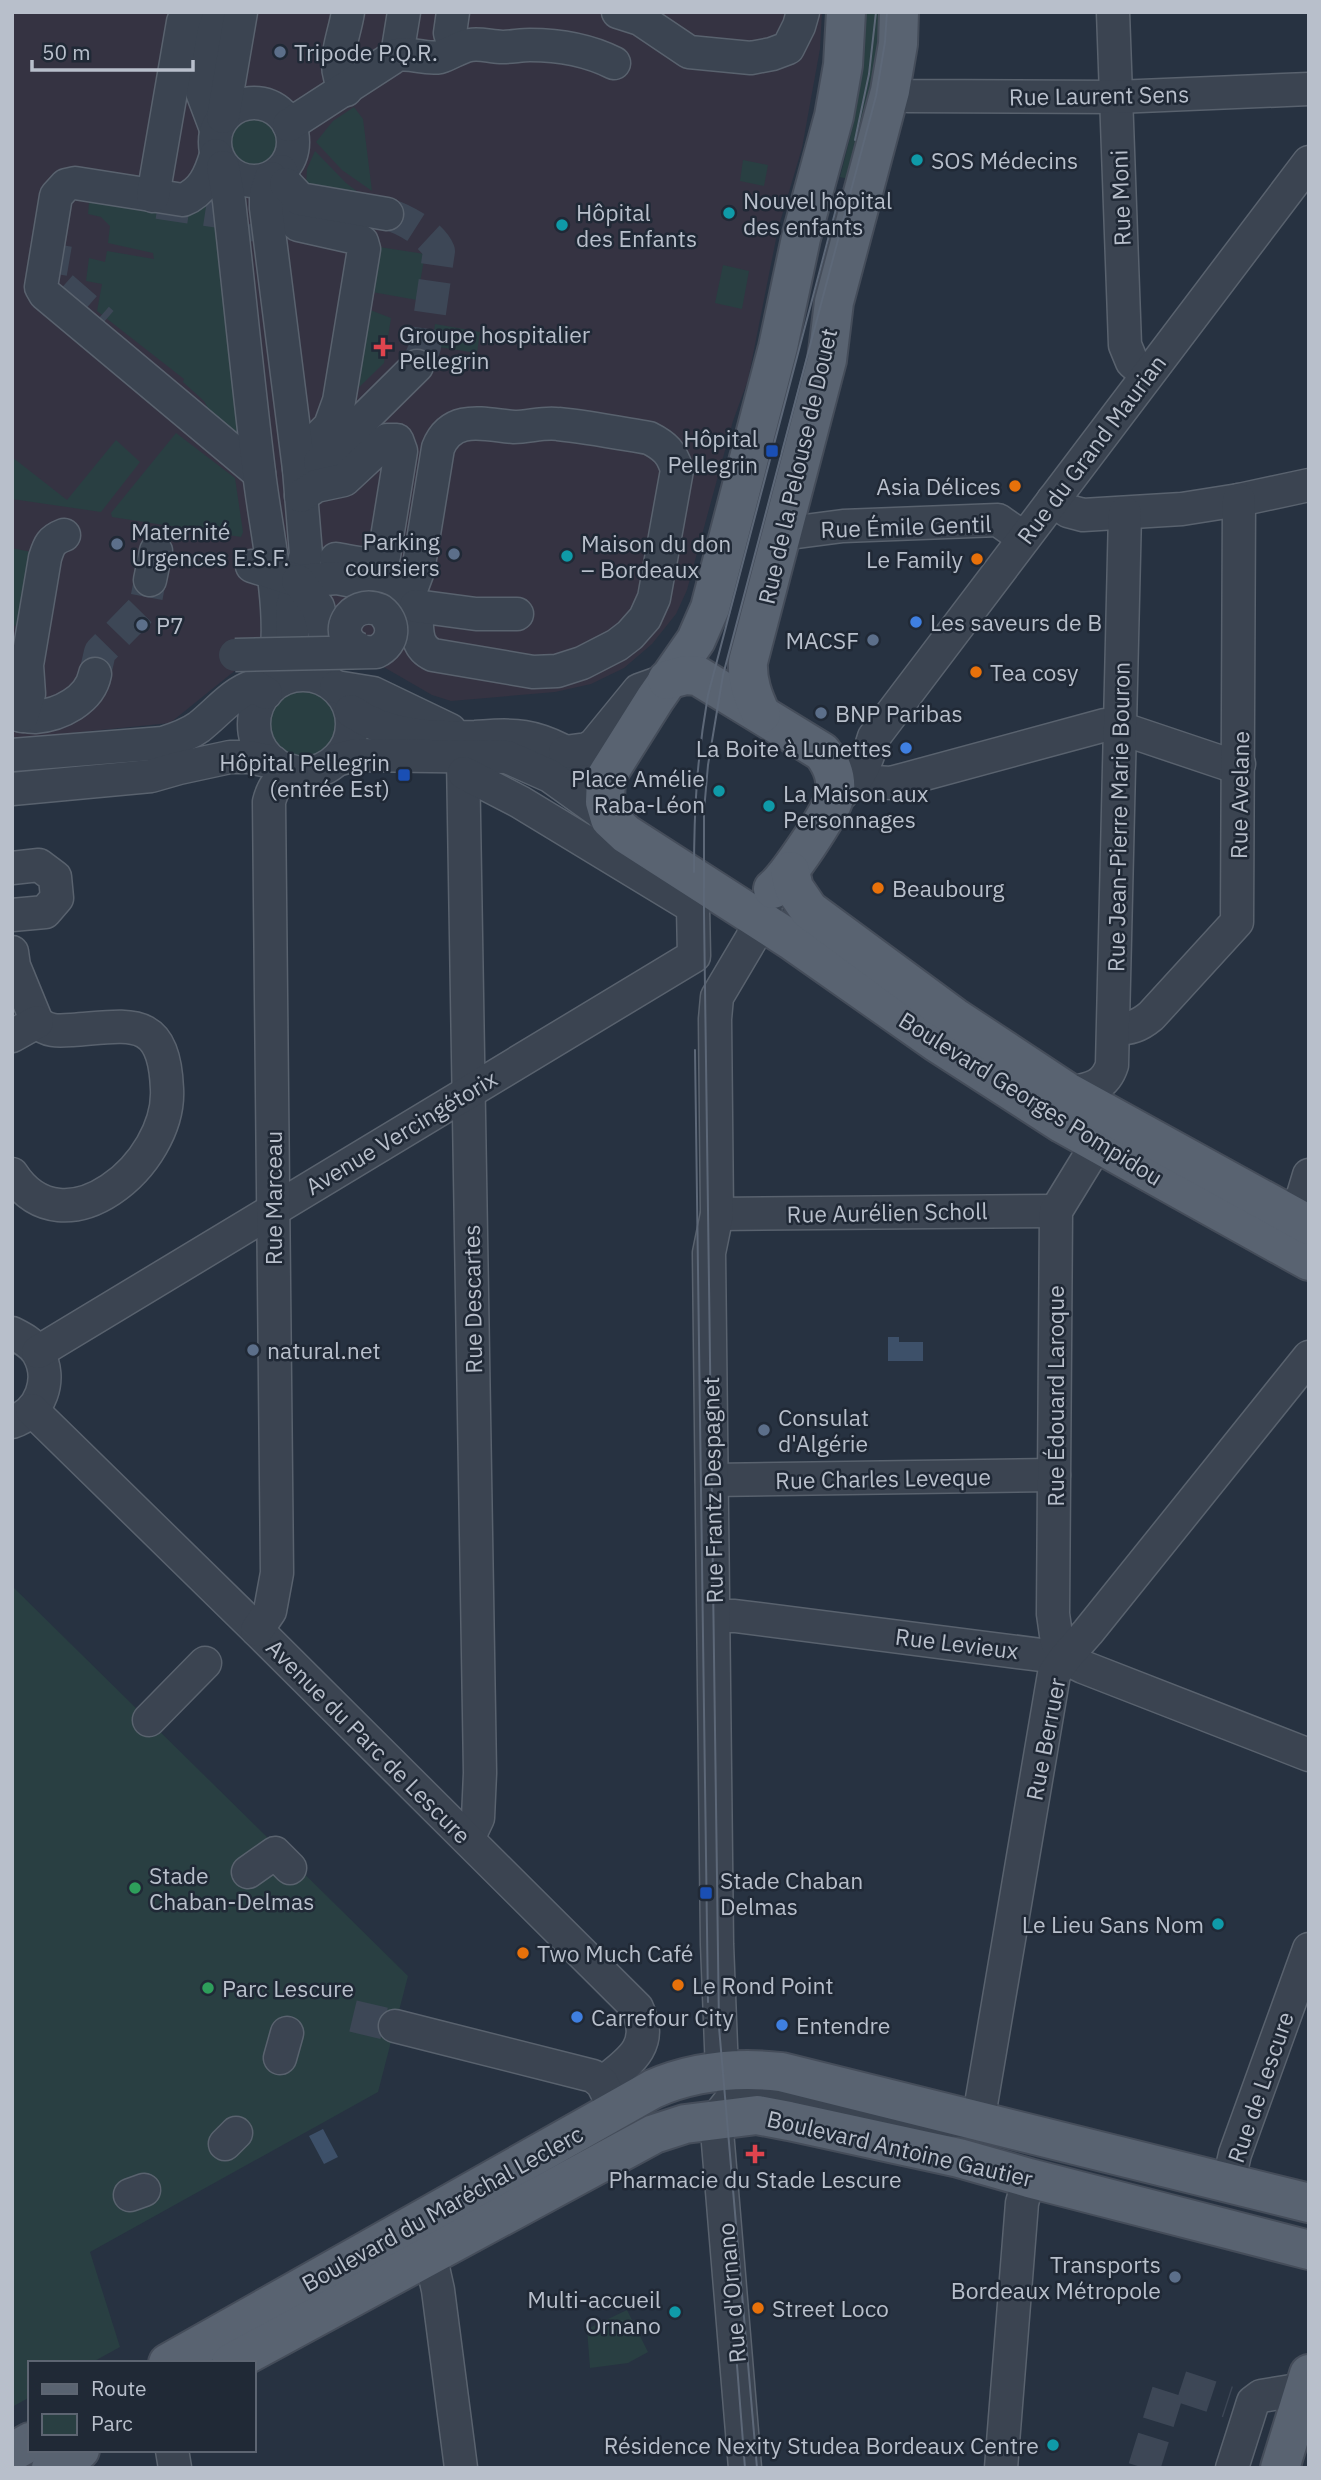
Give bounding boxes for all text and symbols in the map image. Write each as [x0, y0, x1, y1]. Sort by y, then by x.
scale bar [32, 28, 192, 72]
place label: Tripode P.Q.R. [294, 37, 438, 67]
text: 50 m [42, 38, 91, 66]
marker: Tripode P.Q.R. [272, 44, 288, 60]
street label: Rue Laurent Sens [1009, 78, 1189, 112]
place label: SOS Médecins [931, 145, 1078, 175]
street label: Rue Moni [1103, 149, 1137, 247]
marker: SOS Médecins [909, 152, 925, 168]
place label: Nouvel hôpital des enfants [743, 185, 892, 241]
place label: Hôpital des Enfants [576, 197, 697, 253]
marker: Nouvel hôpital des enfants [721, 205, 737, 221]
marker: Hôpital des Enfants [554, 217, 570, 233]
place label: Groupe hospitalier Pellegrin [399, 319, 591, 375]
street label: Rue de la Pelouse de Douet [751, 325, 843, 607]
marker: Groupe hospitalier Pellegrin [373, 337, 393, 357]
street label: Rue du Grand Maurian [1010, 348, 1172, 550]
place label: Hôpital Pellegrin [667, 423, 758, 479]
marker: Hôpital Pellegrin [764, 443, 780, 459]
place label: Asia Délices [876, 471, 1001, 501]
marker: Asia Délices [1007, 478, 1023, 494]
street label: Rue Émile Gentil [820, 508, 992, 544]
place label: Maternité Urgences E.S.F. [131, 516, 289, 572]
place label: Parking coursiers [345, 526, 440, 582]
place label: Maison du don – Bordeaux [581, 528, 731, 584]
marker: Maternité Urgences E.S.F. [109, 536, 125, 552]
place label: Le Family [866, 544, 964, 574]
marker: Parking coursiers [446, 546, 462, 562]
marker: Maison du don – Bordeaux [559, 548, 575, 564]
marker: Le Family [969, 551, 985, 567]
place label: Les saveurs de B [930, 607, 1102, 637]
place label: P7 [156, 610, 184, 640]
marker: Les saveurs de B [908, 614, 924, 630]
marker: P7 [134, 617, 150, 633]
place label: MACSF [785, 625, 859, 655]
marker: MACSF [865, 632, 881, 648]
place label: Tea cosy [990, 657, 1079, 687]
street label: Rue Jean-Pierre Marie Bouron [1100, 662, 1136, 972]
marker: Tea cosy [968, 664, 984, 680]
place label: BNP Paribas [835, 698, 963, 728]
marker: BNP Paribas [813, 705, 829, 721]
street label: Rue Avelane [1223, 731, 1255, 859]
place label: La Boite à Lunettes [696, 733, 892, 763]
marker: La Boite à Lunettes [898, 740, 914, 756]
place label: Hôpital Pellegrin (entrée Est) [219, 747, 390, 803]
place label: Place Amélie Raba-Léon [571, 763, 705, 819]
marker: Hôpital Pellegrin (entrée Est) [396, 767, 412, 783]
place label: La Maison aux Personnages [783, 778, 929, 834]
marker: Place Amélie Raba-Léon [711, 783, 727, 799]
marker: La Maison aux Personnages [761, 798, 777, 814]
place label: Beaubourg [892, 873, 1004, 903]
marker: Beaubourg [870, 880, 886, 896]
street label: Boulevard Georges Pompidou [893, 1004, 1169, 1192]
street label: Avenue Vercingétorix [300, 1063, 503, 1201]
street label: Rue Marceau [258, 1131, 288, 1265]
street label: Rue Aurélien Scholl [786, 1195, 988, 1229]
street label: Rue Descartes [456, 1224, 488, 1374]
street label: Rue Édouard Laroque [1040, 1285, 1070, 1507]
place label: natural.net [267, 1335, 381, 1365]
marker: natural.net [245, 1342, 261, 1358]
street label: Rue Frantz Despagnet [695, 1376, 729, 1604]
place label: Consulat d'Algérie [778, 1402, 869, 1458]
marker: Consulat d'Algérie [756, 1422, 772, 1438]
street label: Rue Charles Leveque [775, 1461, 991, 1495]
street label: Rue Levieux [894, 1621, 1021, 1665]
street label: Avenue du Parc de Lescure [260, 1632, 478, 1850]
street label: Rue Berruer [1018, 1674, 1072, 1803]
place label: Stade Chaban-Delmas [149, 1860, 314, 1916]
place label: Stade Chaban Delmas [720, 1865, 863, 1921]
marker: Stade Chaban-Delmas [127, 1880, 143, 1896]
marker: Stade Chaban Delmas [698, 1885, 714, 1901]
place label: Le Lieu Sans Nom [1022, 1909, 1204, 1939]
marker: Le Lieu Sans Nom [1210, 1916, 1226, 1932]
place label: Two Much Café [537, 1938, 693, 1968]
marker: Two Much Café [515, 1945, 531, 1961]
place label: Le Rond Point [692, 1970, 834, 2000]
place label: Parc Lescure [222, 1973, 354, 2003]
marker: Le Rond Point [670, 1977, 686, 1993]
marker: Parc Lescure [200, 1980, 216, 1996]
place label: Carrefour City [591, 2002, 734, 2032]
street label: Rue de Lescure [1220, 2007, 1300, 2167]
marker: Carrefour City [569, 2009, 585, 2025]
place label: Entendre [796, 2010, 890, 2040]
marker: Entendre [774, 2017, 790, 2033]
street label: Boulevard Antoine Gautier [764, 2103, 1036, 2193]
street label: Boulevard du Maréchal Leclerc [296, 2118, 588, 2298]
marker: Pharmacie du Stade Lescure [747, 2146, 763, 2162]
place label: Pharmacie du Stade Lescure [608, 2164, 902, 2194]
street label: Rue d'Ornano [710, 2222, 752, 2364]
place label: Transports Bordeaux Métropole [951, 2249, 1161, 2305]
marker: Transports Bordeaux Métropole [1167, 2269, 1183, 2285]
place label: Multi-accueil Ornano [527, 2284, 661, 2340]
place label: Street Loco [772, 2293, 889, 2323]
marker: Street Loco [750, 2300, 766, 2316]
marker: Multi-accueil Ornano [667, 2304, 683, 2320]
legend [28, 2361, 256, 2452]
text: Route [91, 2374, 147, 2402]
text: Parc [91, 2409, 133, 2437]
place label: Résidence Nexity Studea Bordeaux Centre [604, 2430, 1039, 2460]
marker: Résidence Nexity Studea Bordeaux Centre [1045, 2437, 1061, 2453]

